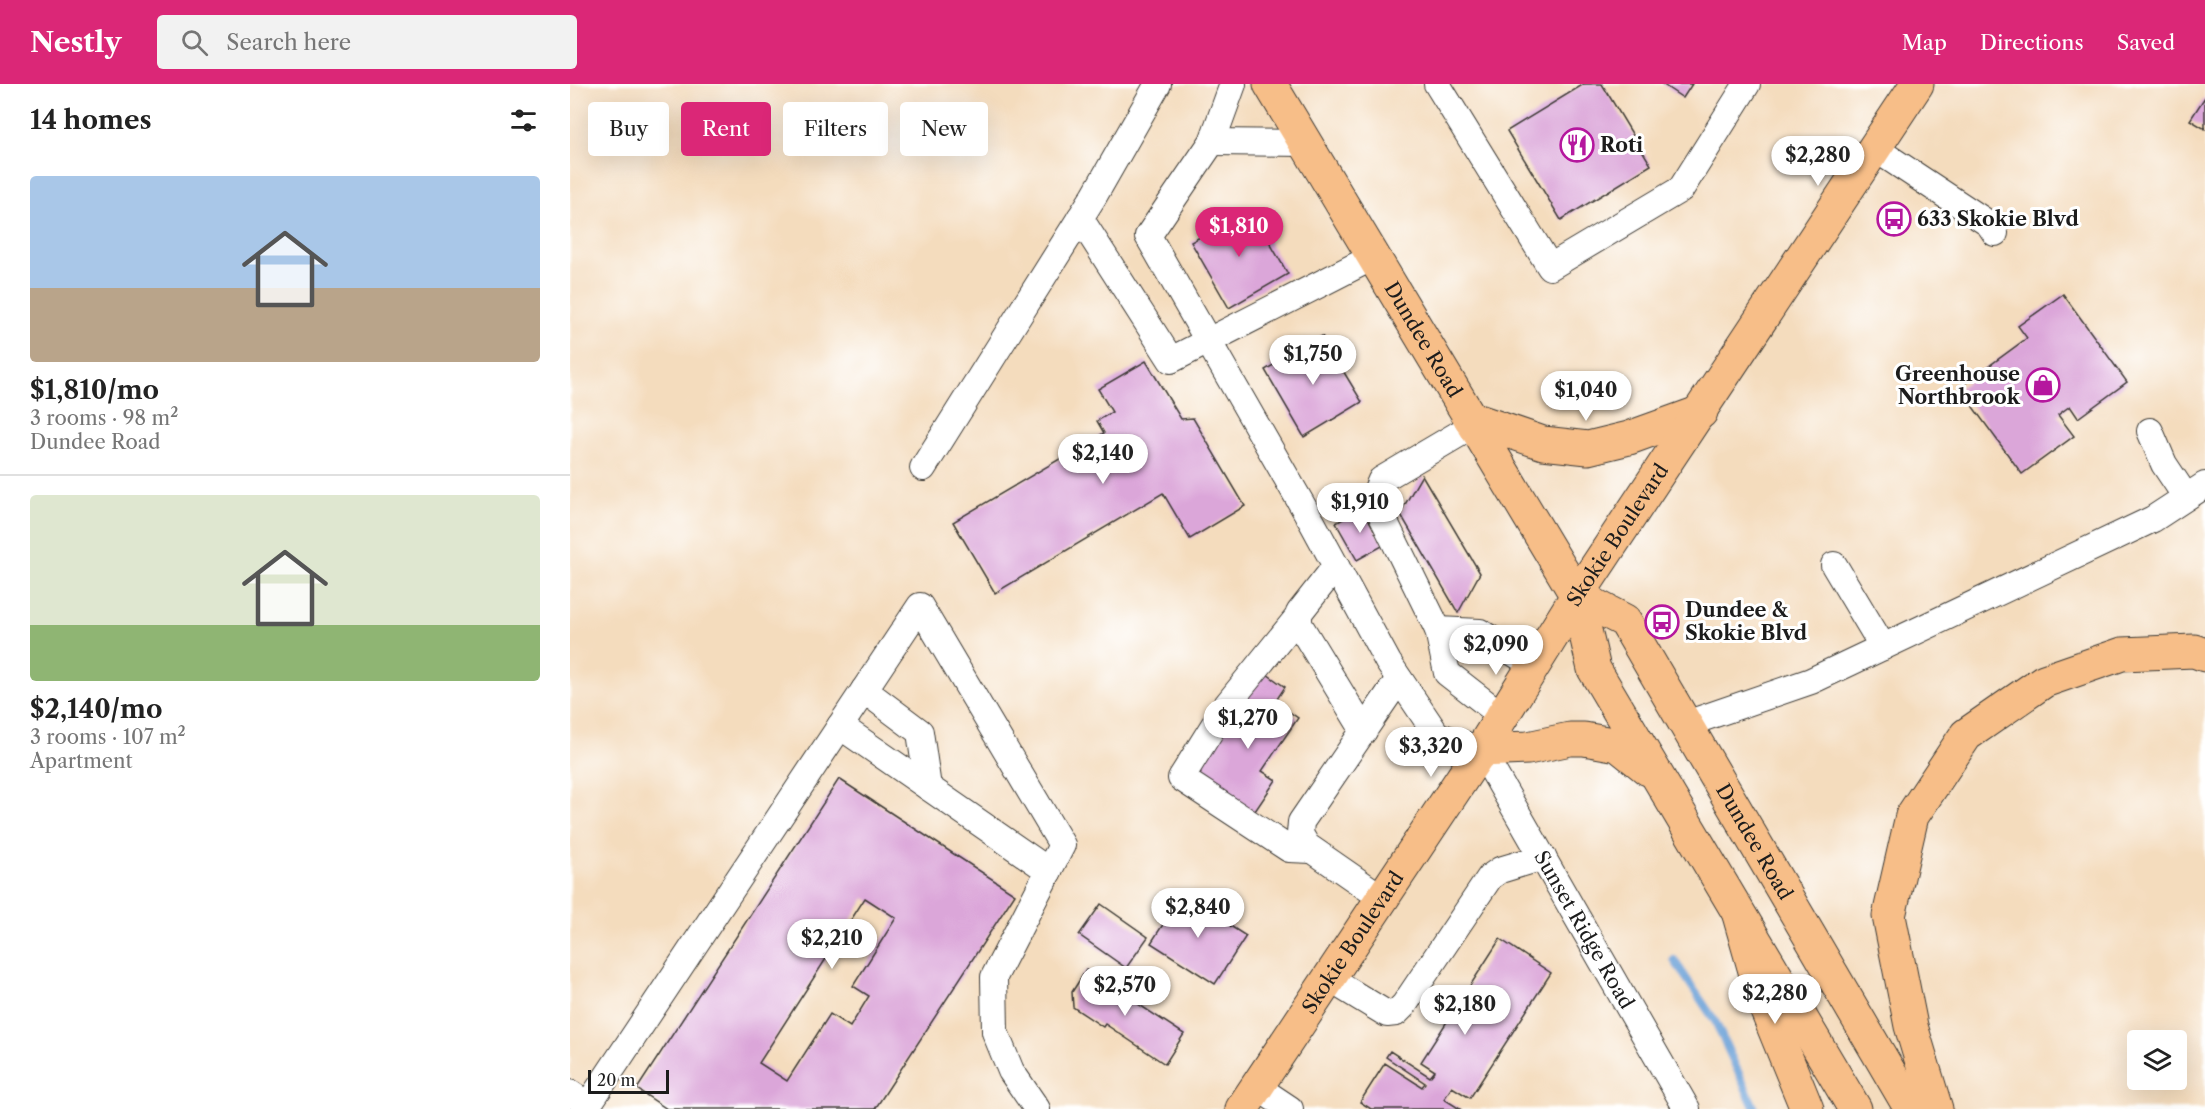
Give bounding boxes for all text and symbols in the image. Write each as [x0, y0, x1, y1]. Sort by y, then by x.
search box [157, 15, 577, 69]
text: Nestly [30, 25, 121, 59]
icon: search [178, 26, 211, 59]
text: Search here [226, 29, 351, 56]
text: Map [1902, 30, 1947, 55]
text: Directions [1980, 30, 2084, 55]
text: Saved [2117, 30, 2175, 55]
chip: Buy [588, 102, 669, 156]
chip: Rent [681, 102, 771, 156]
chip: Filters [783, 102, 888, 156]
chip: New [900, 102, 988, 156]
text: 14 homes [30, 104, 152, 136]
icon: filters [507, 104, 540, 137]
restaurant icon: Roti [1559, 127, 1595, 163]
place label: Roti [1600, 133, 1643, 157]
pin: $2,280 [1769, 136, 1867, 187]
text: $2,280 [1785, 143, 1851, 167]
bus stop icon: 633 Skokie Blvd [1876, 201, 1912, 237]
pin: $1,810 [1190, 207, 1288, 258]
place label: 633 Skokie Blvd [1917, 207, 2079, 231]
text: $1,810 [1209, 214, 1269, 238]
icon: home [231, 215, 339, 323]
street label: Dundee Road [1379, 277, 1467, 402]
pin: $1,750 [1264, 335, 1362, 386]
text: $1,750 [1283, 342, 1343, 366]
place label: Greenhouse Northbrook [1895, 362, 2021, 409]
shop icon: Greenhouse Northbrook [2025, 367, 2061, 403]
pin: $1,040 [1537, 371, 1635, 422]
text: $1,810/mo [30, 374, 159, 406]
text: $1,040 [1555, 378, 1617, 402]
text: 3 rooms · 98 m² [30, 406, 178, 430]
text: Dundee Road [30, 430, 160, 454]
pin: $2,140 [1054, 434, 1152, 485]
text: $2,140 [1072, 441, 1134, 465]
street label: Skokie Boulevard [1562, 459, 1673, 611]
pin: $1,910 [1311, 483, 1409, 534]
text: $1,910 [1331, 490, 1389, 514]
icon: home [231, 534, 339, 642]
place label: Dundee & Skokie Blvd [1685, 598, 1808, 645]
bus stop icon: Dundee & Skokie Blvd [1644, 604, 1680, 640]
pin: $2,090 [1447, 625, 1545, 676]
text: $2,090 [1463, 632, 1529, 656]
text: $2,140/mo [30, 693, 162, 725]
pin: $1,270 [1199, 699, 1297, 750]
text: $1,270 [1218, 706, 1278, 730]
text: 3 rooms · 107 m² [30, 725, 186, 749]
pin: $3,320 [1382, 727, 1480, 778]
text: $3,320 [1399, 734, 1463, 758]
text: Apartment [30, 749, 133, 773]
street label: Dundee Road [1711, 779, 1798, 904]
street label: Sunset Ridge Road [1529, 846, 1639, 1013]
street label: Skokie Boulevard [1297, 867, 1409, 1018]
pin: $2,840 [1149, 888, 1247, 939]
text: $2,840 [1165, 895, 1231, 919]
pin: $2,210 [783, 919, 881, 970]
text: $2,210 [801, 926, 863, 950]
pin: $2,570 [1076, 966, 1174, 1017]
text: $2,570 [1094, 973, 1156, 997]
pin: $2,280 [1726, 974, 1824, 1025]
text: $2,280 [1742, 981, 1808, 1005]
pin: $2,180 [1416, 985, 1514, 1036]
text: $2,180 [1434, 992, 1496, 1016]
map controls [2127, 1030, 2187, 1090]
button: layers [2127, 1030, 2187, 1090]
scale bar [588, 1067, 669, 1094]
text: 20 m [597, 1070, 636, 1090]

